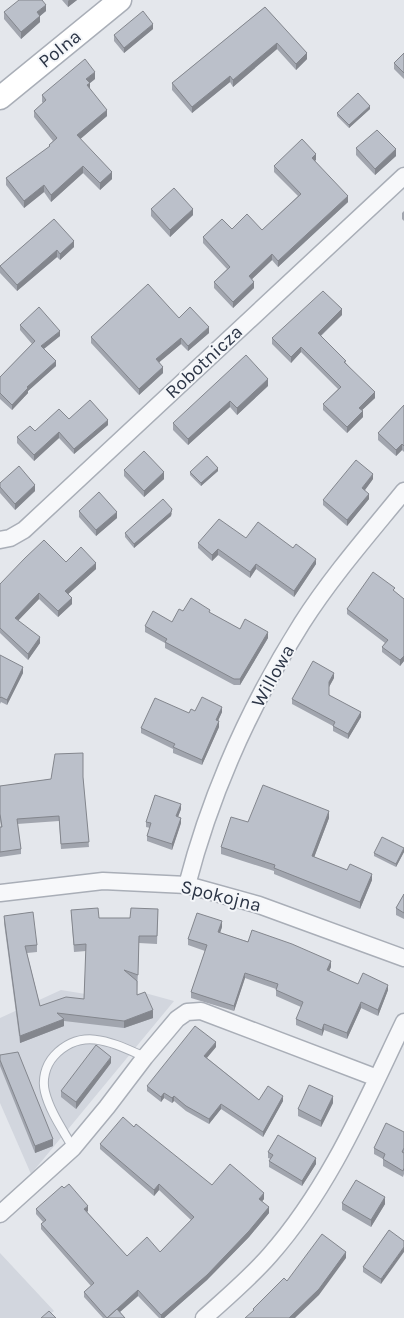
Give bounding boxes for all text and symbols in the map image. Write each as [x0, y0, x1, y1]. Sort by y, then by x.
street label: Polna [34, 25, 86, 73]
street label: Robotnicza [161, 321, 247, 403]
street label: Willowa [247, 641, 299, 711]
street label: Spokojna [179, 875, 263, 917]

